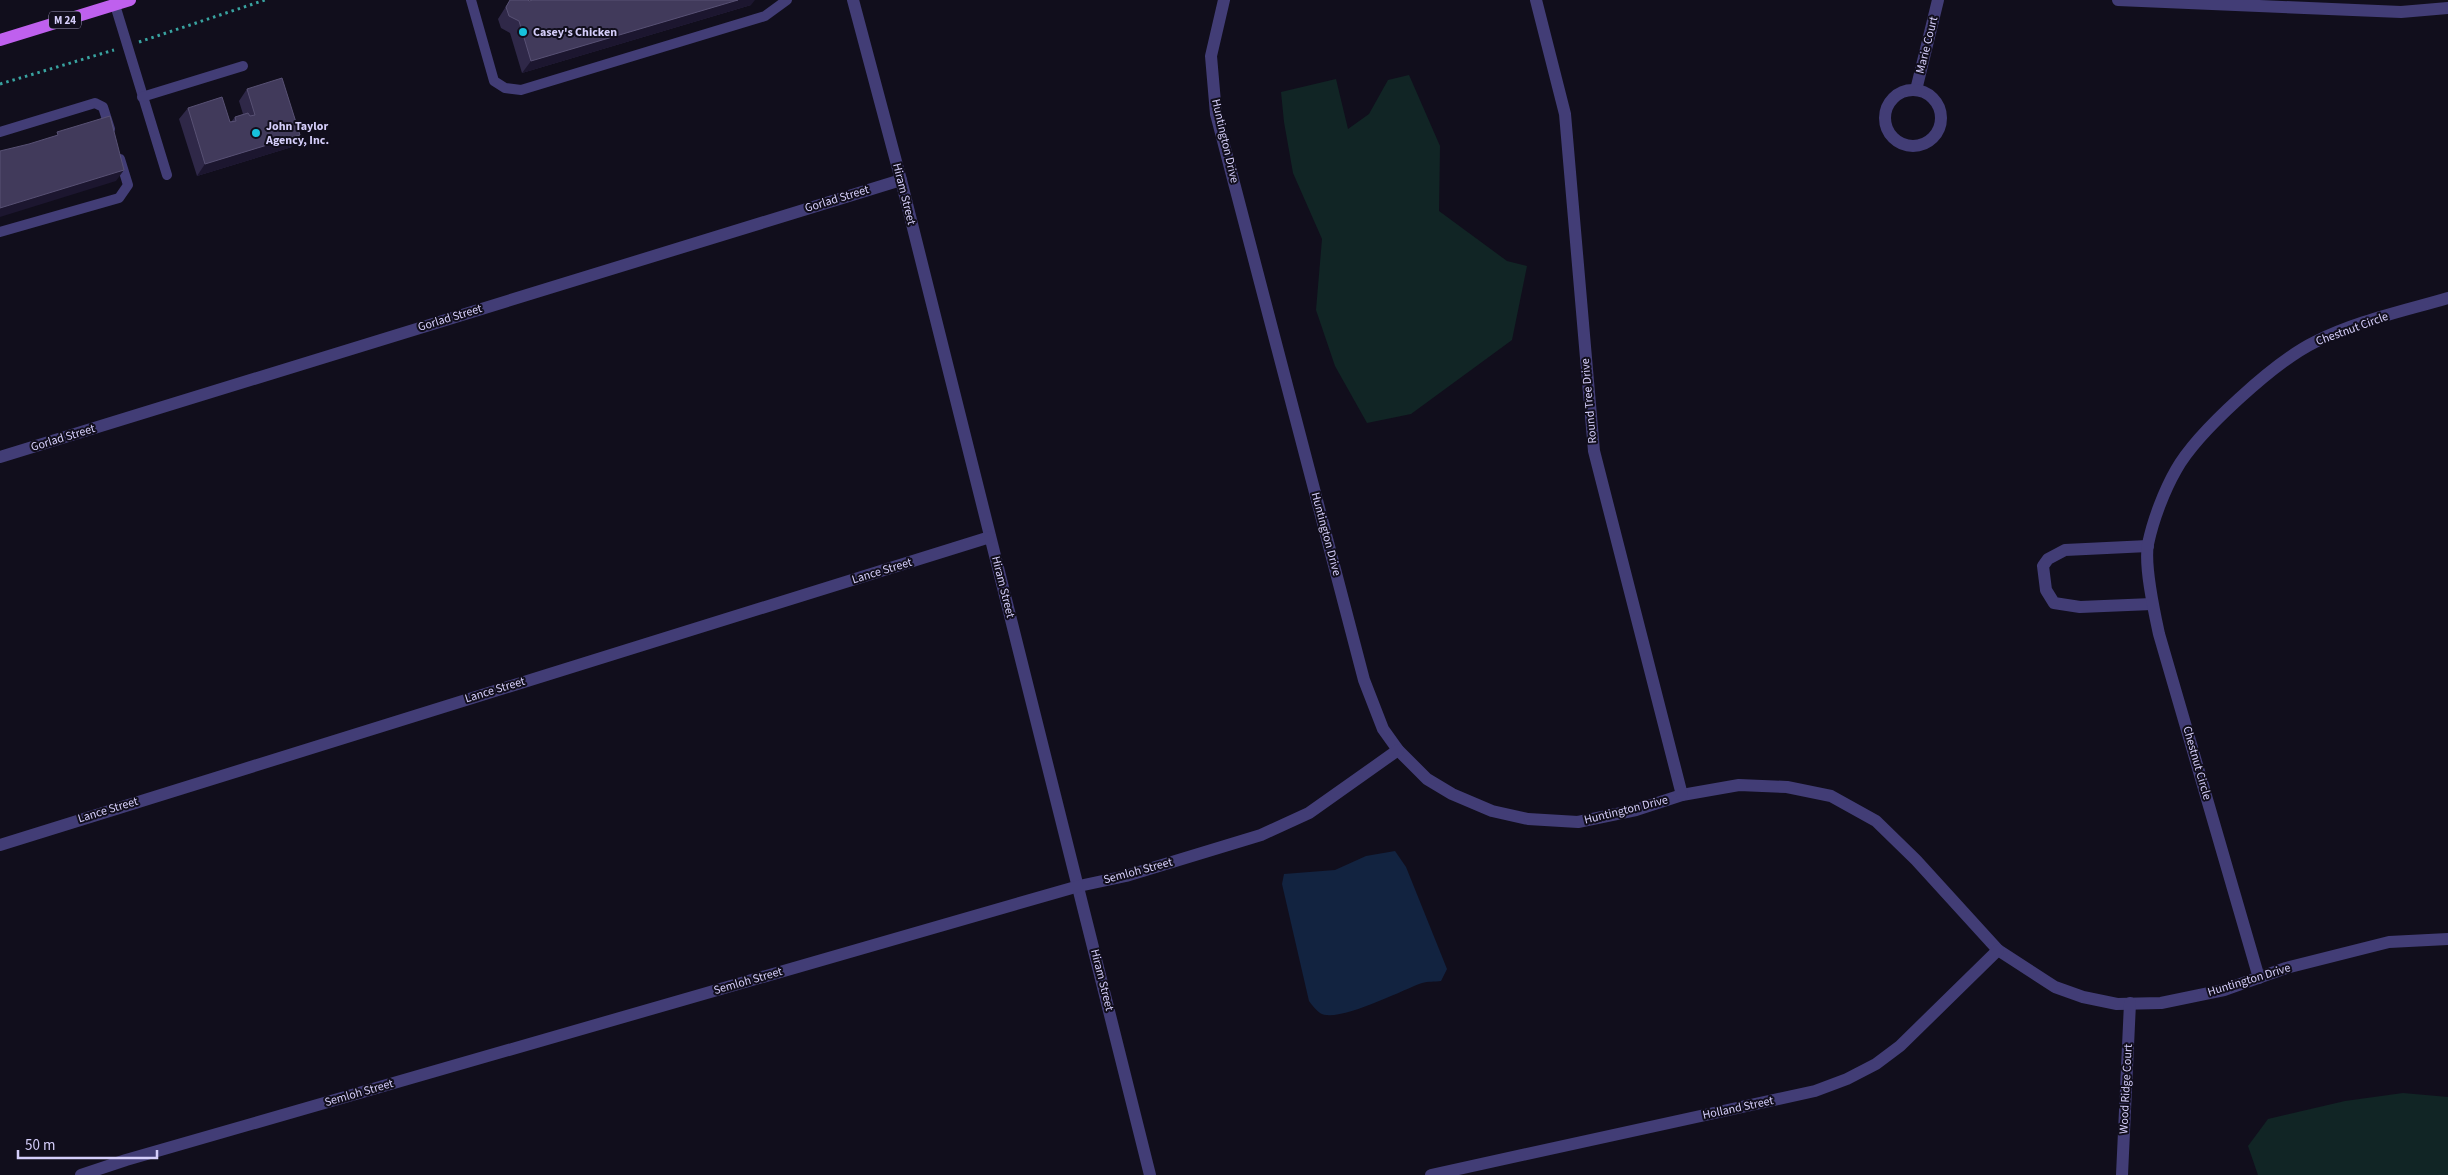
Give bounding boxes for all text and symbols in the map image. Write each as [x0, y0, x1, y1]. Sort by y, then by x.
road number: M 24 [49, 12, 81, 28]
street label: Marie Court [1912, 15, 1942, 75]
place label: Casey's Chicken [533, 24, 617, 41]
marker: Casey's Chicken [517, 26, 529, 38]
street label: Huntington Drive [1207, 97, 1243, 185]
place label: John Taylor Agency, Inc. [265, 118, 329, 149]
marker: John Taylor Agency, Inc. [250, 127, 262, 139]
street label: Hiram Street [888, 161, 920, 227]
street label: Gorlad Street [803, 181, 871, 217]
street label: Gorlad Street [416, 300, 484, 336]
street label: Chestnut Circle [2313, 308, 2391, 350]
street label: Round Tree Drive [1577, 358, 1601, 444]
street label: Gorlad Street [29, 420, 97, 456]
street label: Huntington Drive [1307, 490, 1345, 578]
street label: Lance Street [850, 554, 914, 588]
street label: Hiram Street [987, 554, 1019, 620]
street label: Lance Street [463, 673, 527, 707]
street label: Chestnut Circle [2178, 724, 2216, 802]
street label: Huntington Drive [1582, 791, 1670, 829]
street label: Lance Street [76, 793, 140, 827]
street label: Semloh Street [1102, 854, 1174, 888]
street label: Hiram Street [1086, 947, 1118, 1013]
street label: Huntington Drive [2205, 959, 2293, 1001]
street label: Semloh Street [712, 963, 784, 999]
street label: Wood Ridge Court [2115, 1043, 2137, 1135]
street label: Semloh Street [323, 1075, 395, 1111]
street label: Holland Street [1701, 1092, 1775, 1124]
scale bar [18, 1128, 156, 1160]
text: 50 m [25, 1135, 55, 1156]

